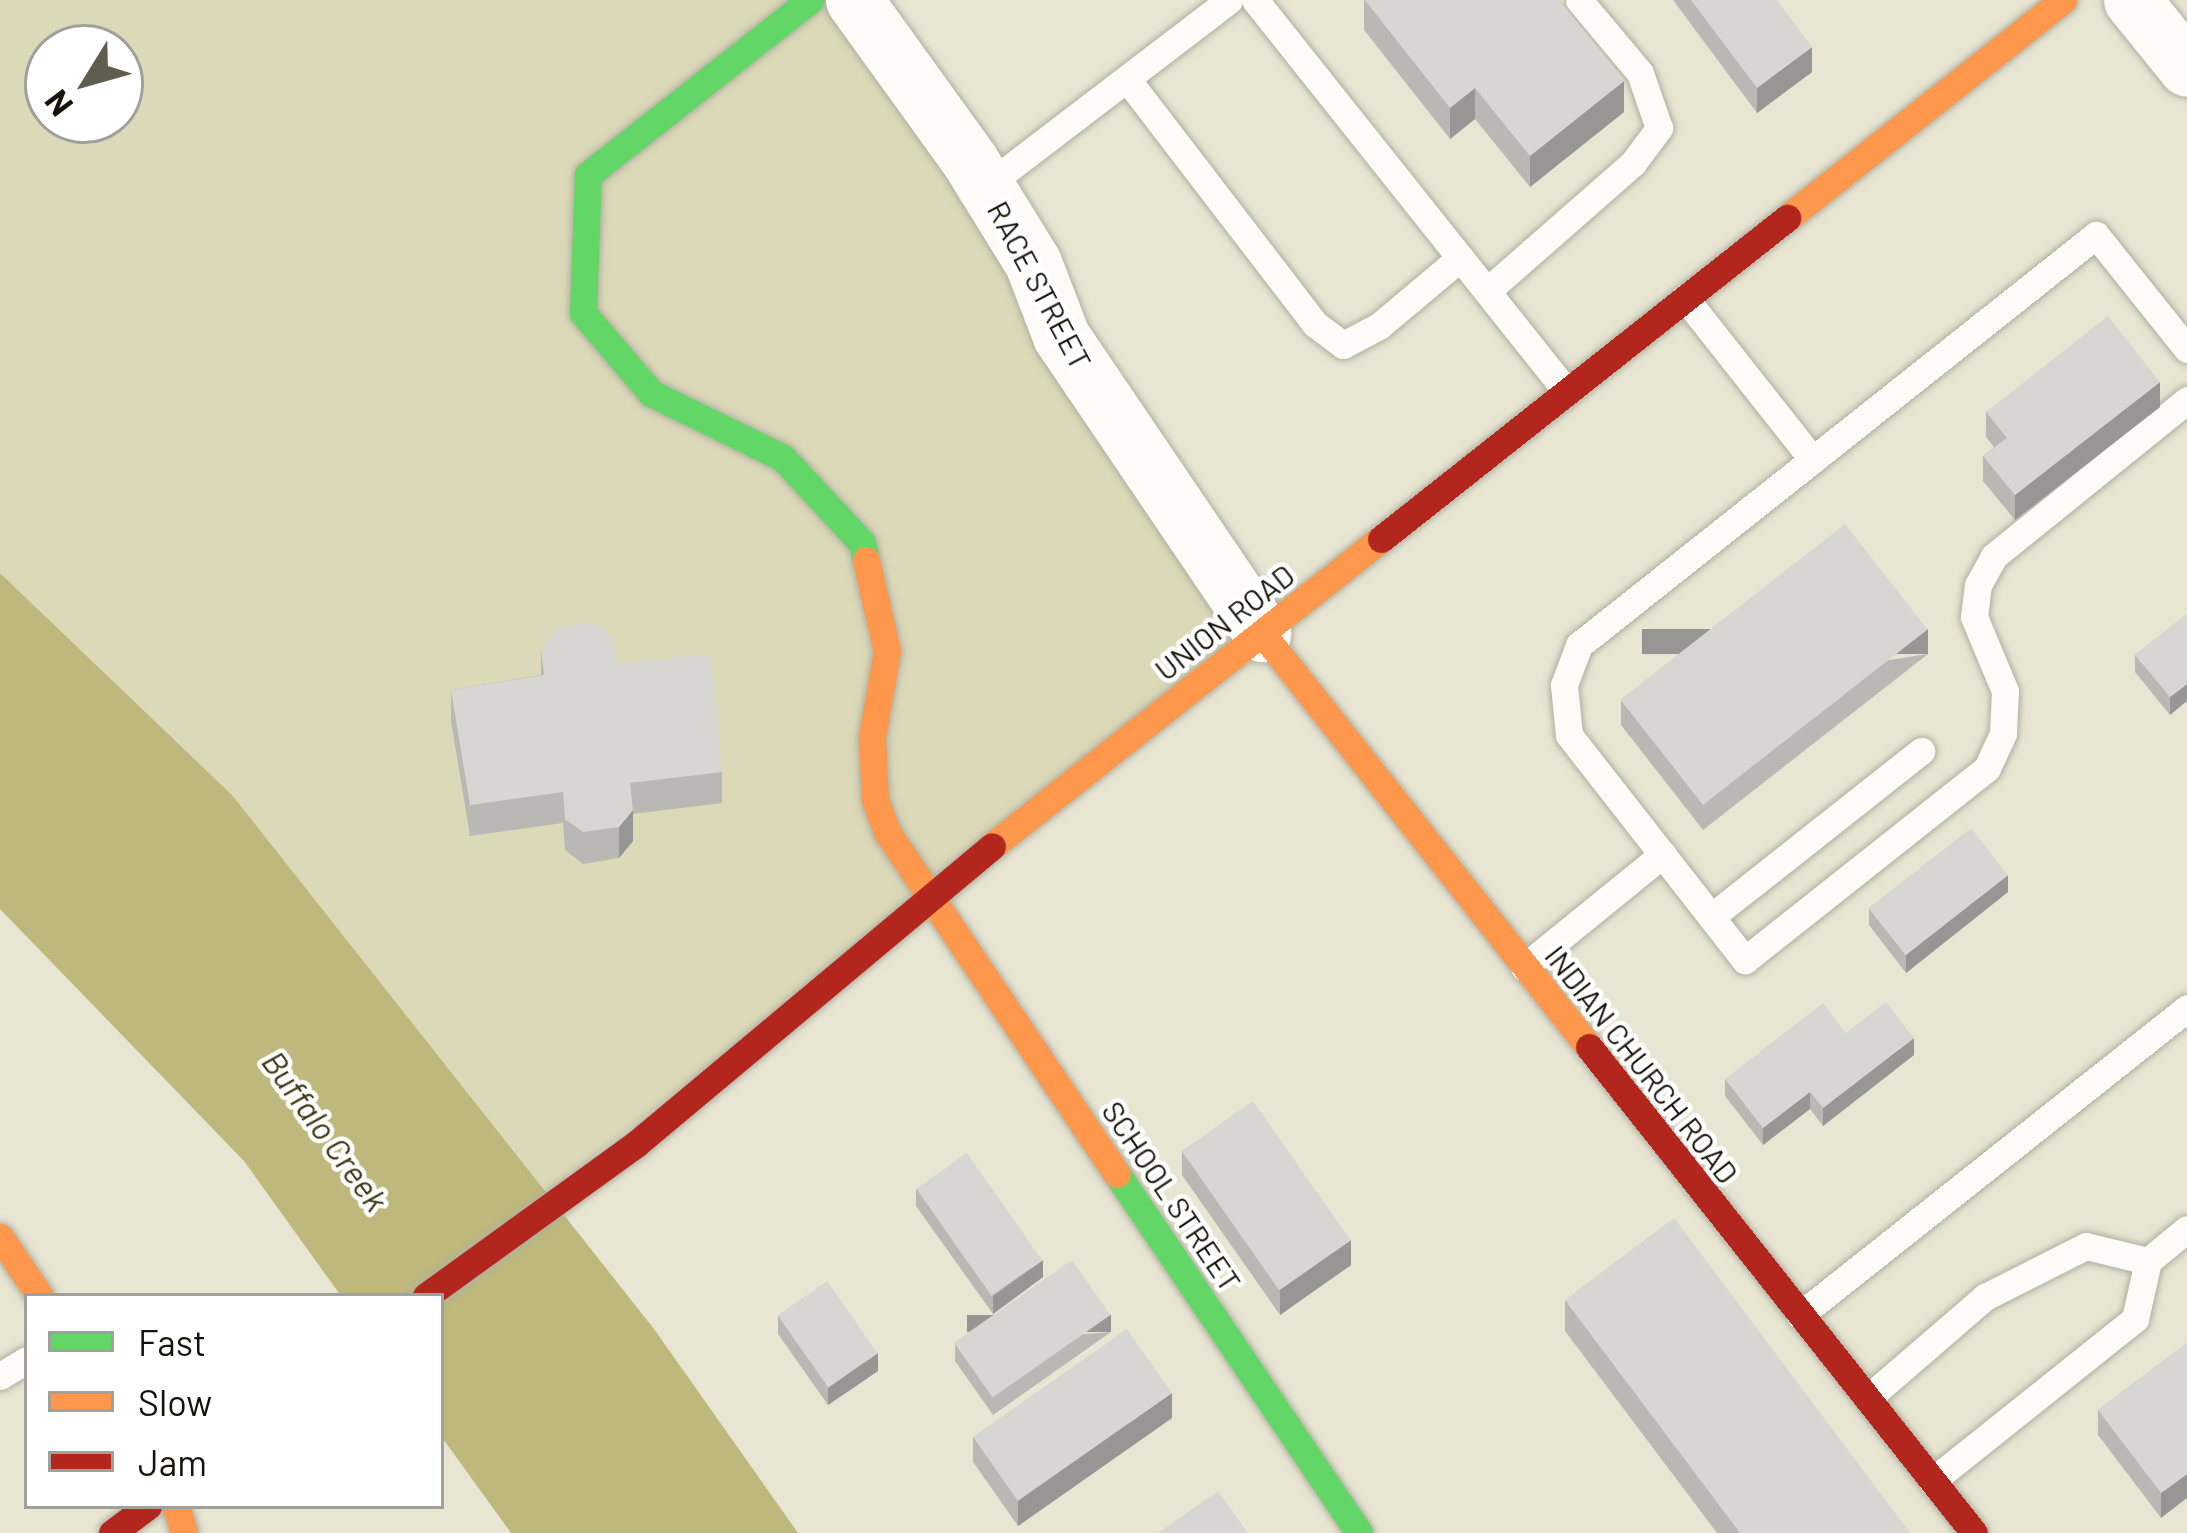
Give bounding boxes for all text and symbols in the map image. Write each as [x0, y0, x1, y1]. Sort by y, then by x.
north arrow [24, 24, 144, 144]
text: N [35, 83, 80, 125]
street label: RACE STREET [981, 195, 1099, 375]
street label: UNION ROAD [1147, 557, 1301, 687]
street label: INDIAN CHURCH ROAD [1538, 938, 1746, 1190]
water label: Buffalo Creek [254, 1043, 396, 1219]
street label: SCHOOL STREET [1095, 1094, 1249, 1298]
legend [24, 1293, 444, 1509]
text: Fast [138, 1320, 206, 1363]
text: Slow [138, 1380, 212, 1423]
text: Jam [138, 1440, 207, 1483]

